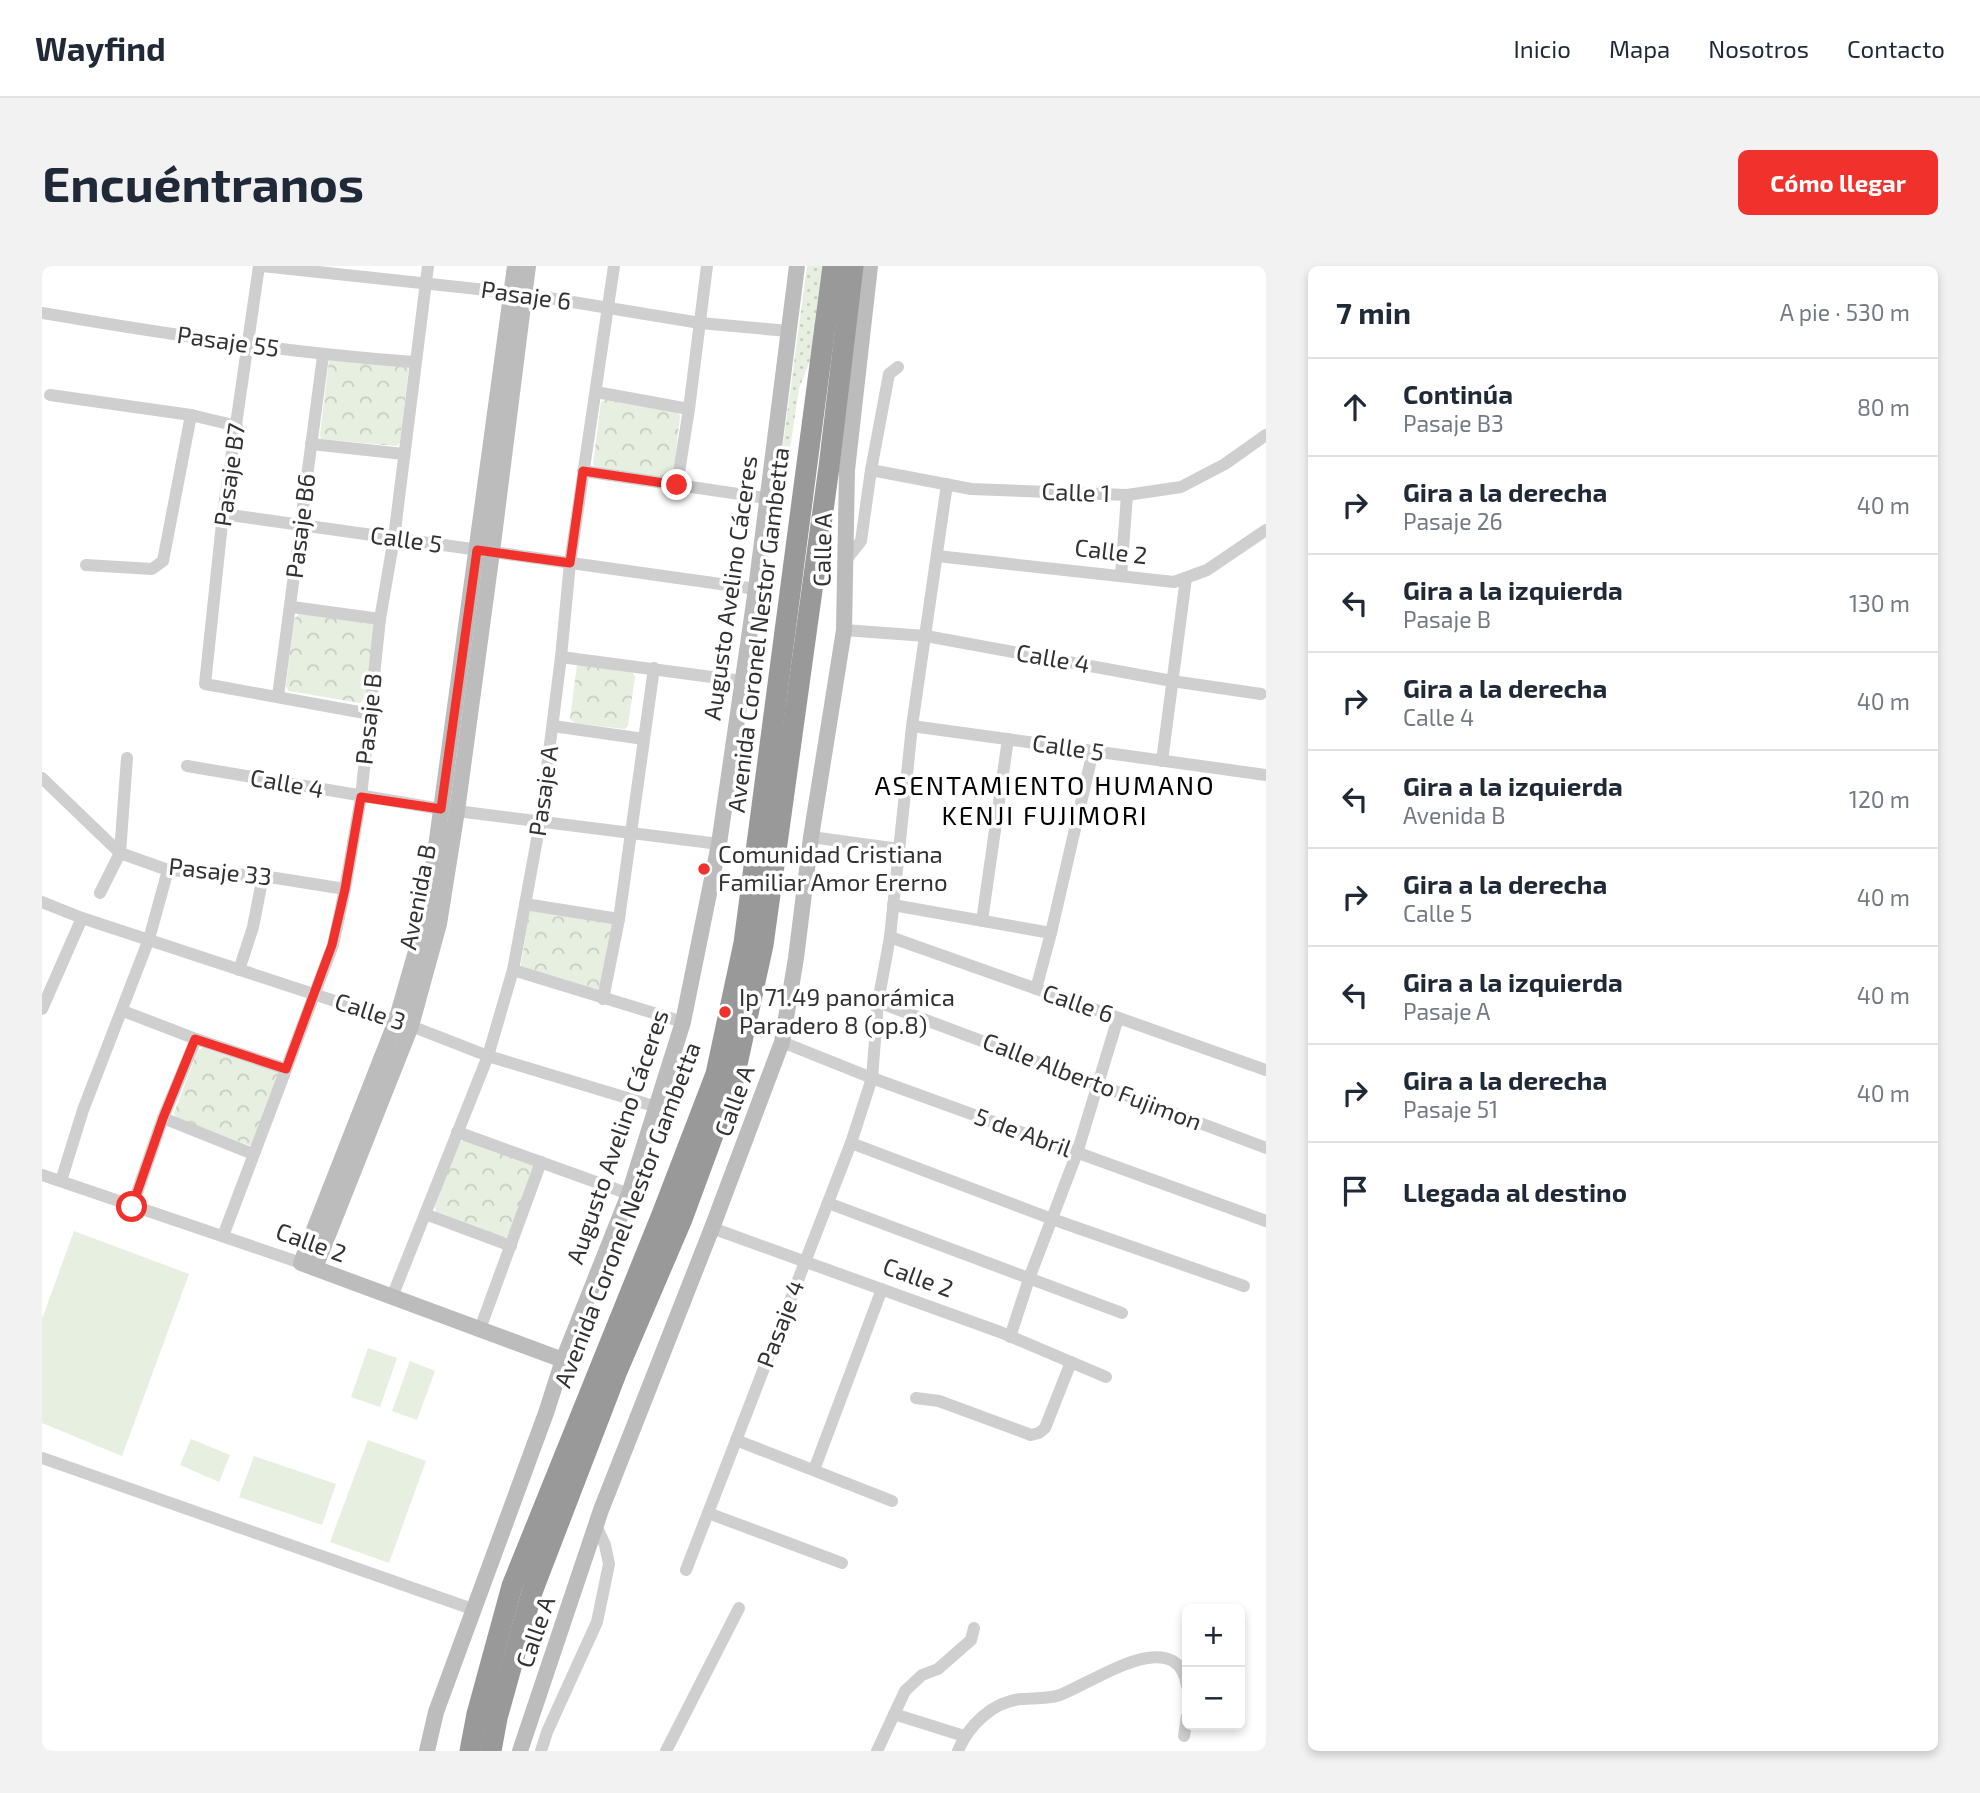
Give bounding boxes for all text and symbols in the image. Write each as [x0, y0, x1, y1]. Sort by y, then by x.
text: Wayfind [35, 28, 166, 68]
text: Inicio [1513, 34, 1571, 63]
text: Mapa [1609, 34, 1670, 63]
text: Nosotros [1708, 34, 1809, 63]
text: Contacto [1847, 34, 1945, 63]
button: Cómo llegar [1738, 150, 1938, 215]
text: Encuéntranos [42, 153, 364, 212]
street label: Pasaje 6 [479, 274, 573, 315]
text: 7 min [1336, 294, 1411, 330]
text: A pie · 530 m [1780, 298, 1910, 326]
street label: Pasaje 55 [175, 319, 281, 362]
text: Continúa [1403, 378, 1513, 409]
icon: ahead [1336, 388, 1374, 426]
text: 80 m [1857, 393, 1910, 421]
text: Pasaje B3 [1403, 409, 1504, 437]
street label: Pasaje B7 [207, 421, 250, 528]
street label: Avenida Coronel Nestor Gambetta [721, 446, 794, 814]
street label: Augusto Avelino Cáceres [697, 454, 762, 722]
route end [661, 469, 692, 500]
street label: Pasaje B6 [279, 472, 320, 580]
street label: Calle 1 [1041, 476, 1111, 507]
text: Gira a la derecha [1403, 476, 1607, 507]
icon: right [1336, 486, 1374, 524]
text: 40 m [1857, 491, 1910, 519]
text: Pasaje 26 [1403, 507, 1503, 535]
street label: Calle A [806, 513, 837, 587]
street label: Calle 5 [368, 519, 444, 558]
street label: Calle 2 [1073, 532, 1149, 569]
text: Gira a la izquierda [1403, 574, 1623, 605]
icon: left [1336, 584, 1374, 622]
text: 130 m [1849, 589, 1910, 617]
text: Pasaje B [1403, 605, 1491, 633]
street label: Calle 4 [1014, 637, 1092, 678]
street label: Pasaje B [348, 672, 387, 766]
text: Gira a la derecha [1403, 672, 1607, 703]
icon: right [1336, 682, 1374, 720]
text: 40 m [1857, 687, 1910, 715]
text: Calle 4 [1403, 703, 1474, 731]
street label: Calle 5 [1030, 727, 1106, 766]
street label: Pasaje A [522, 744, 563, 838]
street label: Calle 4 [248, 762, 326, 803]
district label: ASENTAMIENTO HUMANO KENJI FUJIMORI [874, 769, 1216, 830]
text: Gira a la izquierda [1403, 770, 1623, 801]
icon: left [1336, 780, 1374, 818]
text: 120 m [1849, 785, 1910, 813]
text: Avenida B [1403, 801, 1506, 829]
place label: Comunidad Cristiana Familiar Amor Ererno [718, 839, 948, 896]
street label: Avenida B [392, 841, 441, 952]
street label: Pasaje 33 [167, 851, 273, 890]
marker: Comunidad Cristiana Familiar Amor Ererno [696, 861, 712, 877]
text: Gira a la derecha [1403, 868, 1607, 899]
icon: right [1336, 878, 1374, 916]
text: 40 m [1857, 883, 1910, 911]
text: Calle 5 [1403, 899, 1472, 927]
text: Gira a la izquierda [1403, 966, 1623, 997]
icon: left [1336, 976, 1374, 1014]
street label: Calle 6 [1039, 977, 1118, 1028]
text: 40 m [1857, 981, 1910, 1009]
place label: Ip 71.49 panorámica Paradero 8 (op.8) [739, 982, 955, 1039]
street label: Calle 3 [331, 986, 410, 1036]
text: Pasaje A [1403, 997, 1490, 1025]
marker: Ip 71.49 panorámica Paradero 8 (op.8) [717, 1004, 733, 1020]
street label: Augusto Avelino Cáceres [559, 1006, 674, 1267]
street label: Calle Alberto Fujimon [979, 1026, 1206, 1136]
street label: Avenida Coronel Nestor Gambetta [547, 1038, 706, 1391]
street label: Calle A [707, 1061, 760, 1140]
text: Gira a la derecha [1403, 1064, 1607, 1095]
icon: right [1336, 1074, 1374, 1112]
text: 40 m [1857, 1079, 1910, 1107]
text: Pasaje 51 [1403, 1095, 1498, 1123]
street label: 5 de Abril [971, 1101, 1076, 1162]
icon: arrive [1336, 1172, 1374, 1210]
text: Llegada al destino [1403, 1176, 1627, 1207]
route start [116, 1191, 147, 1222]
street label: Calle 2 [272, 1216, 351, 1268]
street label: Calle 2 [879, 1251, 958, 1303]
street label: Pasaje 4 [750, 1276, 810, 1371]
street label: Calle A [509, 1592, 560, 1671]
map controls [1182, 1604, 1245, 1730]
button: + [1182, 1604, 1245, 1667]
button: − [1182, 1667, 1245, 1730]

